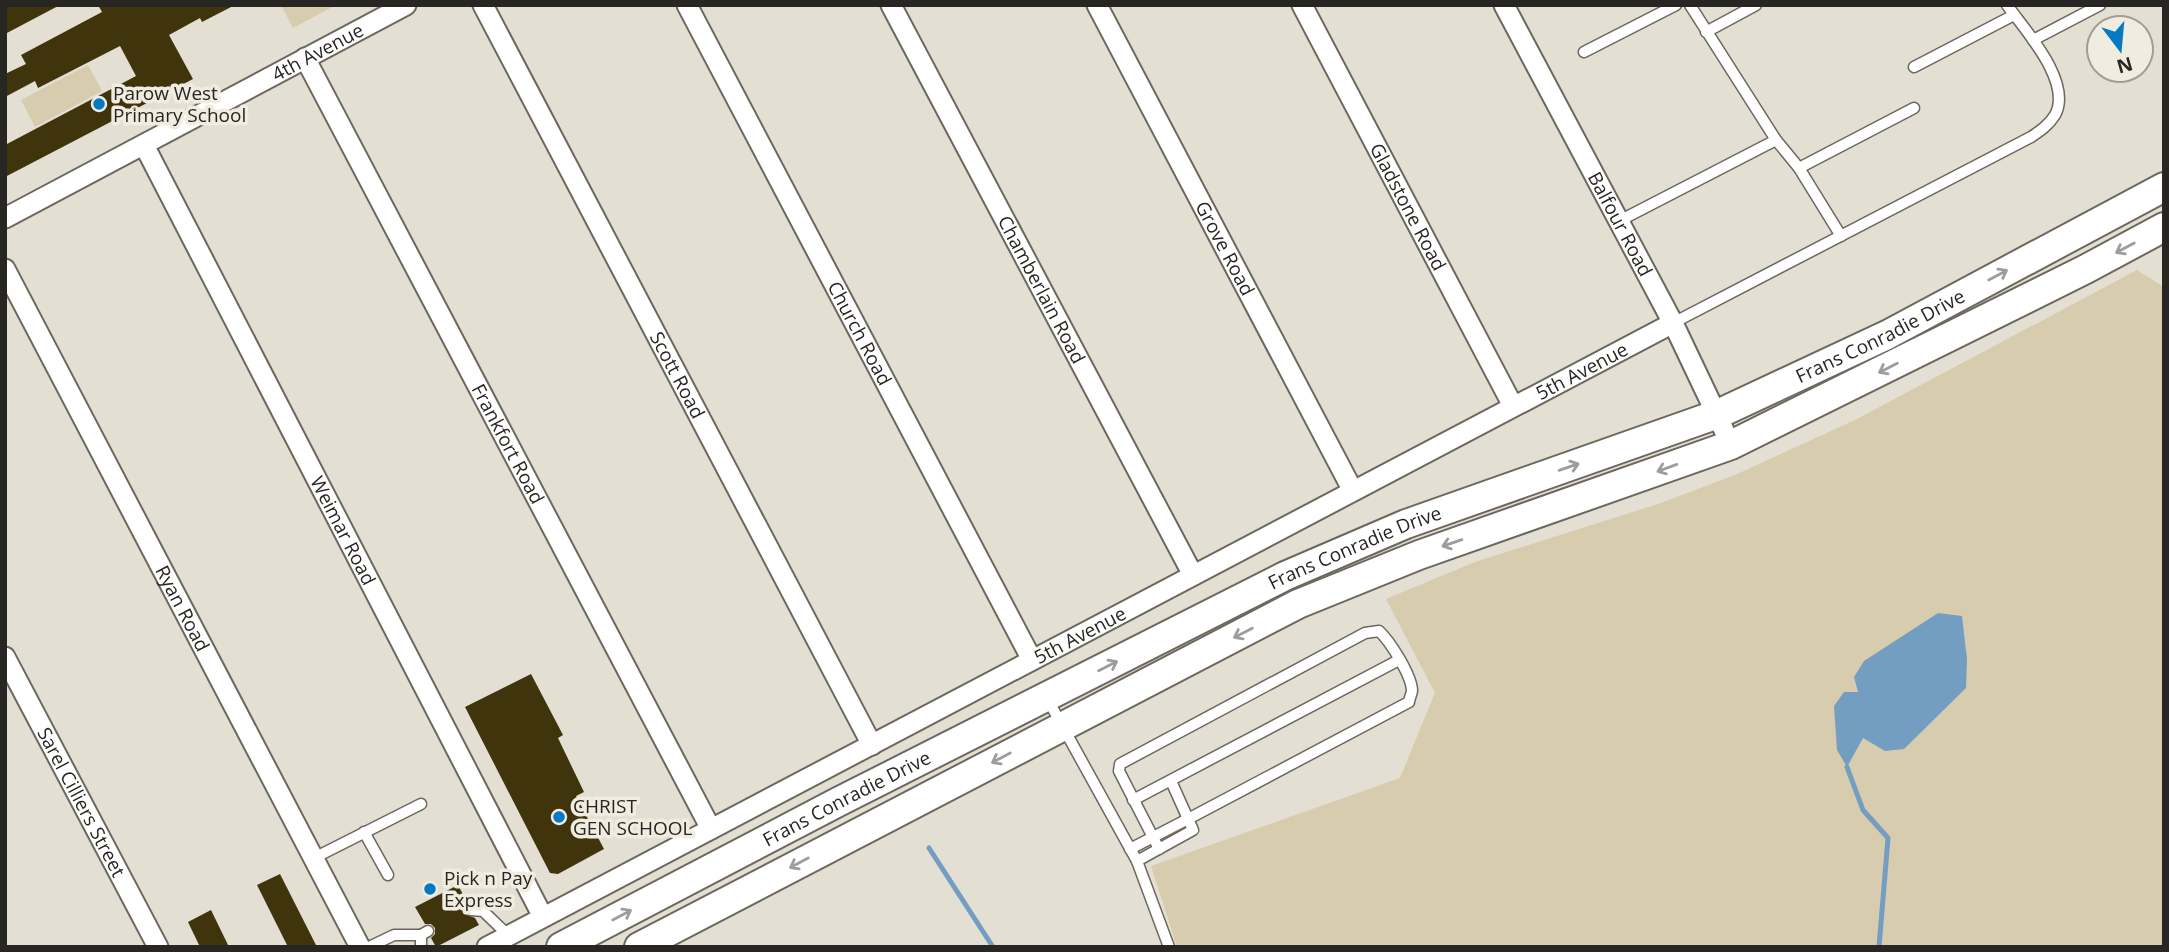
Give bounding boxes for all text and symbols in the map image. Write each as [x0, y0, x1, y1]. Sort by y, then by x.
north arrow [2085, 14, 2155, 84]
street label: 4th Avenue [267, 17, 368, 87]
text: N [2114, 51, 2136, 80]
place label: Parow West Primary School [113, 80, 246, 128]
marker: Parow West Primary School [91, 96, 107, 112]
street label: Gladstone Road [1364, 138, 1452, 275]
street label: Balfour Road [1582, 167, 1659, 281]
street label: Grove Road [1190, 196, 1261, 300]
street label: Chamberlain Road [992, 211, 1092, 368]
one-way arrow [2115, 242, 2136, 255]
one-way arrow [1988, 268, 2008, 282]
street label: Church Road [822, 277, 898, 390]
street label: Frans Conradie Drive [1791, 283, 1969, 389]
street label: Scott Road [644, 327, 711, 423]
street label: 5th Avenue [1531, 336, 1632, 406]
one-way arrow [1878, 362, 1899, 376]
street label: Frankfort Road [466, 379, 551, 508]
one-way arrow [1558, 460, 1580, 472]
one-way arrow [1656, 463, 1678, 475]
street label: Weimar Road [304, 472, 382, 589]
street label: Frans Conradie Drive [1264, 500, 1445, 595]
one-way arrow [1442, 538, 1464, 550]
street label: Ryan Road [149, 561, 216, 656]
street label: 5th Avenue [1029, 600, 1130, 670]
one-way arrow [1233, 626, 1254, 640]
one-way arrow [1097, 659, 1117, 673]
street label: Sarel Cilliers Street [31, 723, 132, 882]
street label: Frans Conradie Drive [758, 744, 935, 852]
one-way arrow [991, 752, 1012, 765]
place label: CHRIST GEN SCHOOL [573, 793, 693, 841]
marker: CHRIST GEN SCHOOL [551, 809, 567, 825]
one-way arrow [789, 857, 810, 871]
place label: Pick n Pay Express [444, 865, 533, 913]
marker: Pick n Pay Express [422, 881, 438, 897]
one-way arrow [611, 908, 631, 922]

